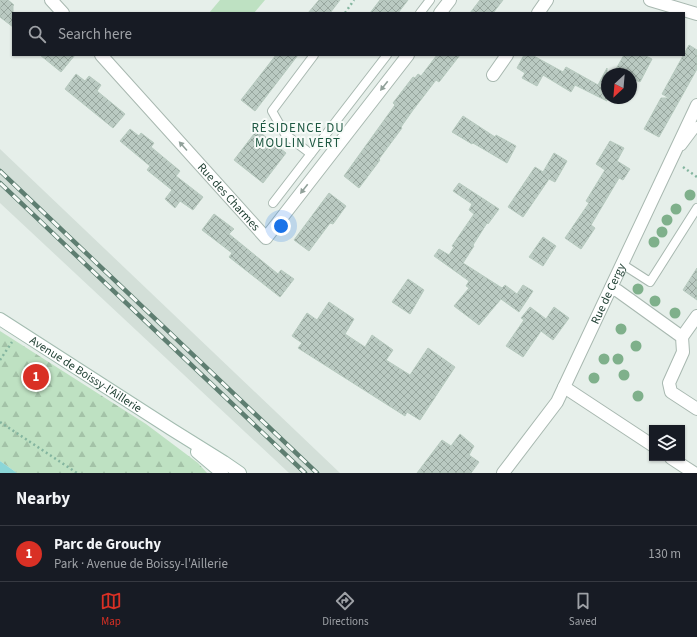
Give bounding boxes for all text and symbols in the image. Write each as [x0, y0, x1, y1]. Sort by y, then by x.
search box [12, 12, 685, 56]
icon: search [26, 23, 48, 45]
text: Search here [58, 24, 132, 45]
north arrow [601, 68, 637, 104]
one-way arrow [379, 80, 388, 91]
district label: RÉSIDENCE DU MOULIN VERT [251, 119, 345, 152]
one-way arrow [178, 141, 188, 151]
street label: Rue des Charmes [194, 159, 264, 235]
one-way arrow [300, 183, 308, 194]
your location [271, 216, 291, 236]
street label: Rue de Cergy [586, 260, 630, 327]
street label: Avenue de Boissy-l'Aillerie [26, 332, 145, 417]
pin: 1 [23, 362, 49, 392]
map controls [649, 425, 685, 461]
button: layers [649, 425, 685, 461]
text: Nearby [16, 487, 70, 511]
text: Parc de Grouchy [54, 534, 161, 555]
text: 1 [26, 545, 32, 563]
text: 130 m [648, 545, 681, 563]
text: Park · Avenue de Boissy-l'Aillerie [54, 555, 228, 573]
tab: Map [100, 590, 122, 629]
tab: Directions [322, 590, 369, 629]
tab: Saved [569, 590, 597, 629]

